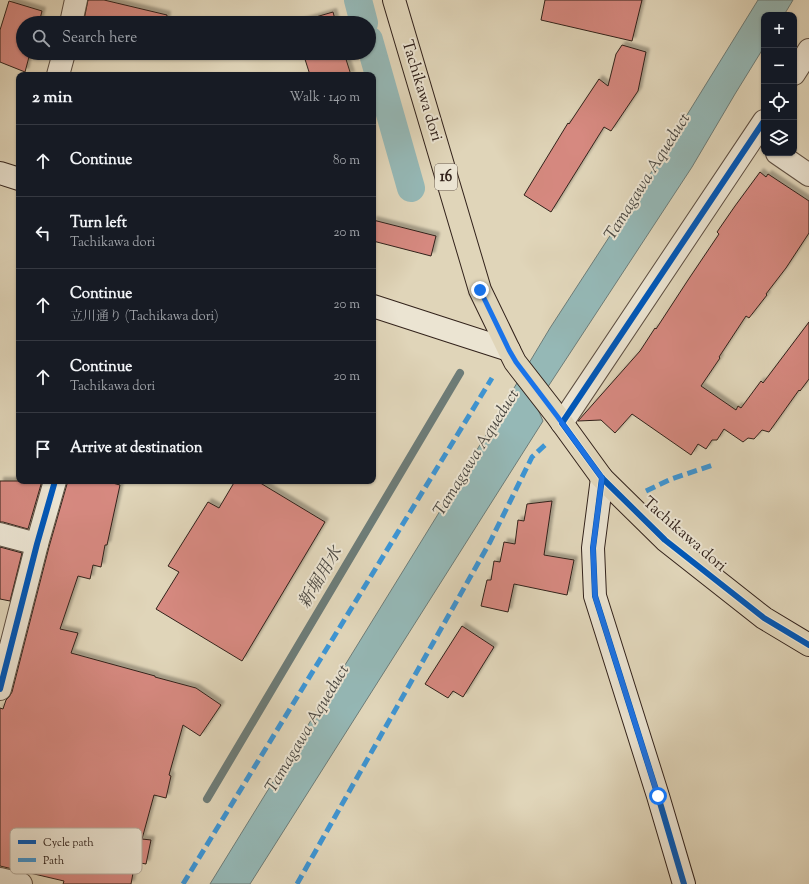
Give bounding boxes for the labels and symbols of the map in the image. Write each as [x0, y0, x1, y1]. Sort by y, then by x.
street label: Tachikawa dori [395, 37, 447, 145]
water label: Tamagawa Aqueduct [599, 109, 697, 245]
road number: 16 [435, 164, 457, 190]
route end [471, 281, 489, 299]
water label: Tamagawa Aqueduct [428, 385, 526, 521]
street label: Tachikawa dori [637, 492, 731, 578]
water label: 新堀用水 [293, 541, 350, 613]
water label: Tamagawa Aqueduct [260, 660, 356, 798]
route start [649, 787, 667, 805]
legend [10, 828, 142, 874]
text: Cycle path [43, 835, 94, 851]
text: Path [43, 853, 65, 869]

